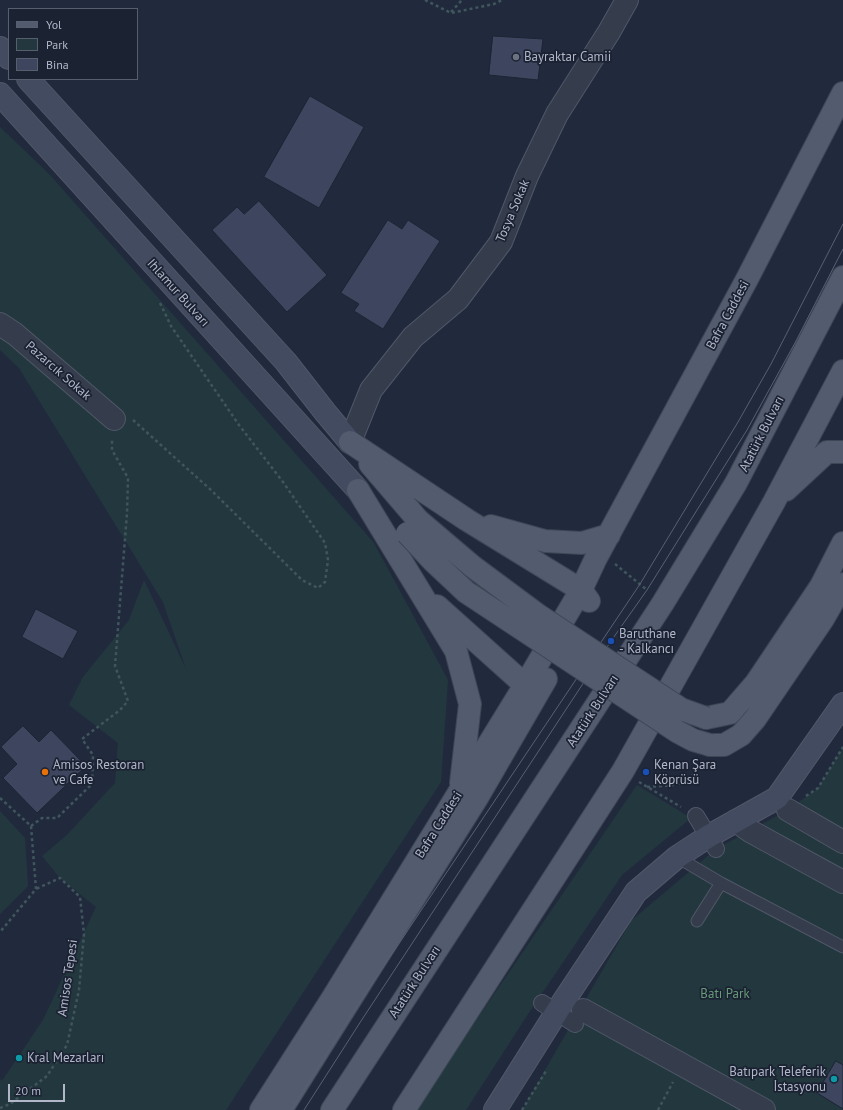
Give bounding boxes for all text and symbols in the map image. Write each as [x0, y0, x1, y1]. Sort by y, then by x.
legend [8, 8, 138, 80]
text: Yol [46, 17, 62, 32]
text: Park [46, 37, 68, 52]
place label: Bayraktar Camii [524, 49, 611, 65]
marker: Bayraktar Camii [511, 52, 521, 62]
text: Bina [46, 57, 69, 72]
street label: Tosya Sokak [493, 177, 533, 245]
street label: Ihlamur Bulvarı [144, 256, 212, 330]
street label: Bafra Caddesi [703, 278, 753, 352]
street label: Pazarcık Sokak [22, 338, 94, 404]
street label: Atatürk Bulvarı [736, 394, 788, 474]
place label: Baruthane - Kalkancı [619, 626, 676, 657]
marker: Baruthane - Kalkancı [606, 636, 616, 646]
street label: Atatürk Bulvarı [564, 672, 622, 750]
place label: Amisos Restoran ve Cafe [53, 757, 144, 788]
place label: Kenan Şara Köprüsü [654, 757, 716, 788]
marker: Amisos Restoran ve Cafe [40, 767, 50, 777]
marker: Kenan Şara Köprüsü [641, 767, 651, 777]
street label: Bafra Caddesi [412, 789, 466, 861]
street label: Amisos Tepesi [55, 938, 81, 1018]
street label: Atatürk Bulvarı [386, 943, 444, 1021]
park label: Batı Park [700, 986, 750, 1002]
place label: Kral Mezarları [27, 1050, 104, 1066]
marker: Kral Mezarları [14, 1053, 24, 1063]
place label: Batıpark Teleferik İstasyonu [729, 1064, 826, 1095]
marker: Batıpark Teleferik İstasyonu [829, 1074, 839, 1084]
scale bar [10, 1076, 67, 1102]
text: 20 m [15, 1083, 41, 1098]

